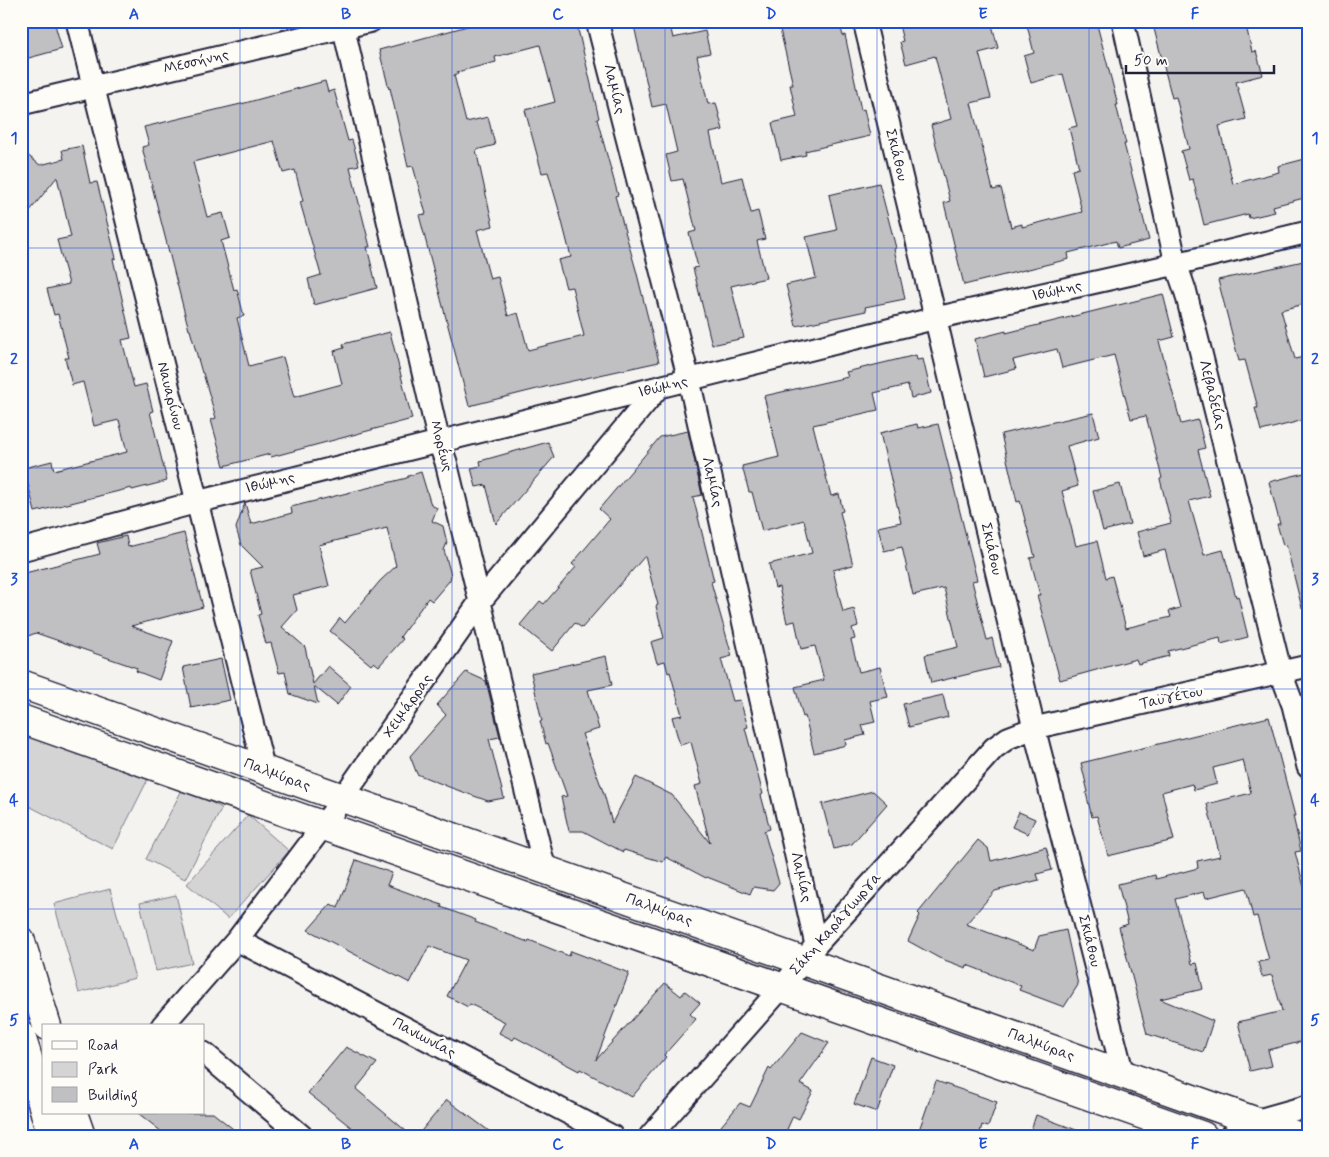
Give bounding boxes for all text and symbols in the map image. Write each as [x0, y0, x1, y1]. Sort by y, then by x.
text: A [129, 4, 139, 25]
text: B [341, 4, 351, 25]
text: C [552, 4, 564, 25]
text: D [765, 4, 777, 25]
text: E [978, 4, 988, 25]
text: F [1191, 4, 1200, 25]
scale bar [1126, 42, 1274, 74]
street label: Μεσσήνης [161, 45, 231, 79]
text: 50 m [1134, 51, 1168, 71]
street label: Λαμίας [598, 62, 630, 117]
street label: Σκιάθου [880, 127, 912, 183]
text: 1 [10, 128, 18, 149]
text: 1 [1311, 128, 1319, 149]
street label: Ιθώμης [1030, 275, 1084, 306]
text: 2 [10, 349, 18, 370]
text: 2 [1311, 349, 1319, 370]
street label: Λεβαδείας [1194, 358, 1230, 433]
street label: Ναυαρίνου [152, 360, 188, 432]
street label: Ιθώμης [636, 371, 690, 403]
street label: Μορέως [425, 418, 458, 474]
street label: Λαμίας [697, 455, 728, 510]
street label: Ιθώμης [243, 467, 297, 499]
street label: Σκιάθου [975, 521, 1007, 577]
text: 3 [10, 569, 18, 590]
text: 3 [1311, 569, 1319, 590]
street label: Χειμάρρας [379, 670, 438, 742]
street label: Ταϋγέτου [1138, 681, 1205, 714]
street label: Παλμύρας [241, 754, 313, 796]
text: 4 [9, 790, 19, 811]
text: 4 [1310, 790, 1320, 811]
street label: Λαμίας [786, 850, 817, 905]
street label: Σάκη Καράγιωργα [786, 868, 887, 980]
street label: Παλμύρας [623, 889, 695, 931]
street label: Σκιάθου [1073, 913, 1105, 969]
text: 5 [9, 1010, 19, 1031]
text: 5 [1310, 1010, 1320, 1031]
street label: Πανιωνίας [389, 1013, 460, 1063]
legend [42, 1024, 205, 1114]
street label: Παλμύρας [1005, 1024, 1077, 1066]
text: Road [88, 1036, 118, 1056]
text: Park [88, 1060, 118, 1080]
text: Building [88, 1086, 138, 1107]
text: A [129, 1134, 139, 1155]
text: B [341, 1134, 351, 1155]
text: C [552, 1134, 564, 1155]
text: D [765, 1134, 777, 1155]
text: E [978, 1134, 988, 1155]
text: F [1191, 1134, 1200, 1155]

